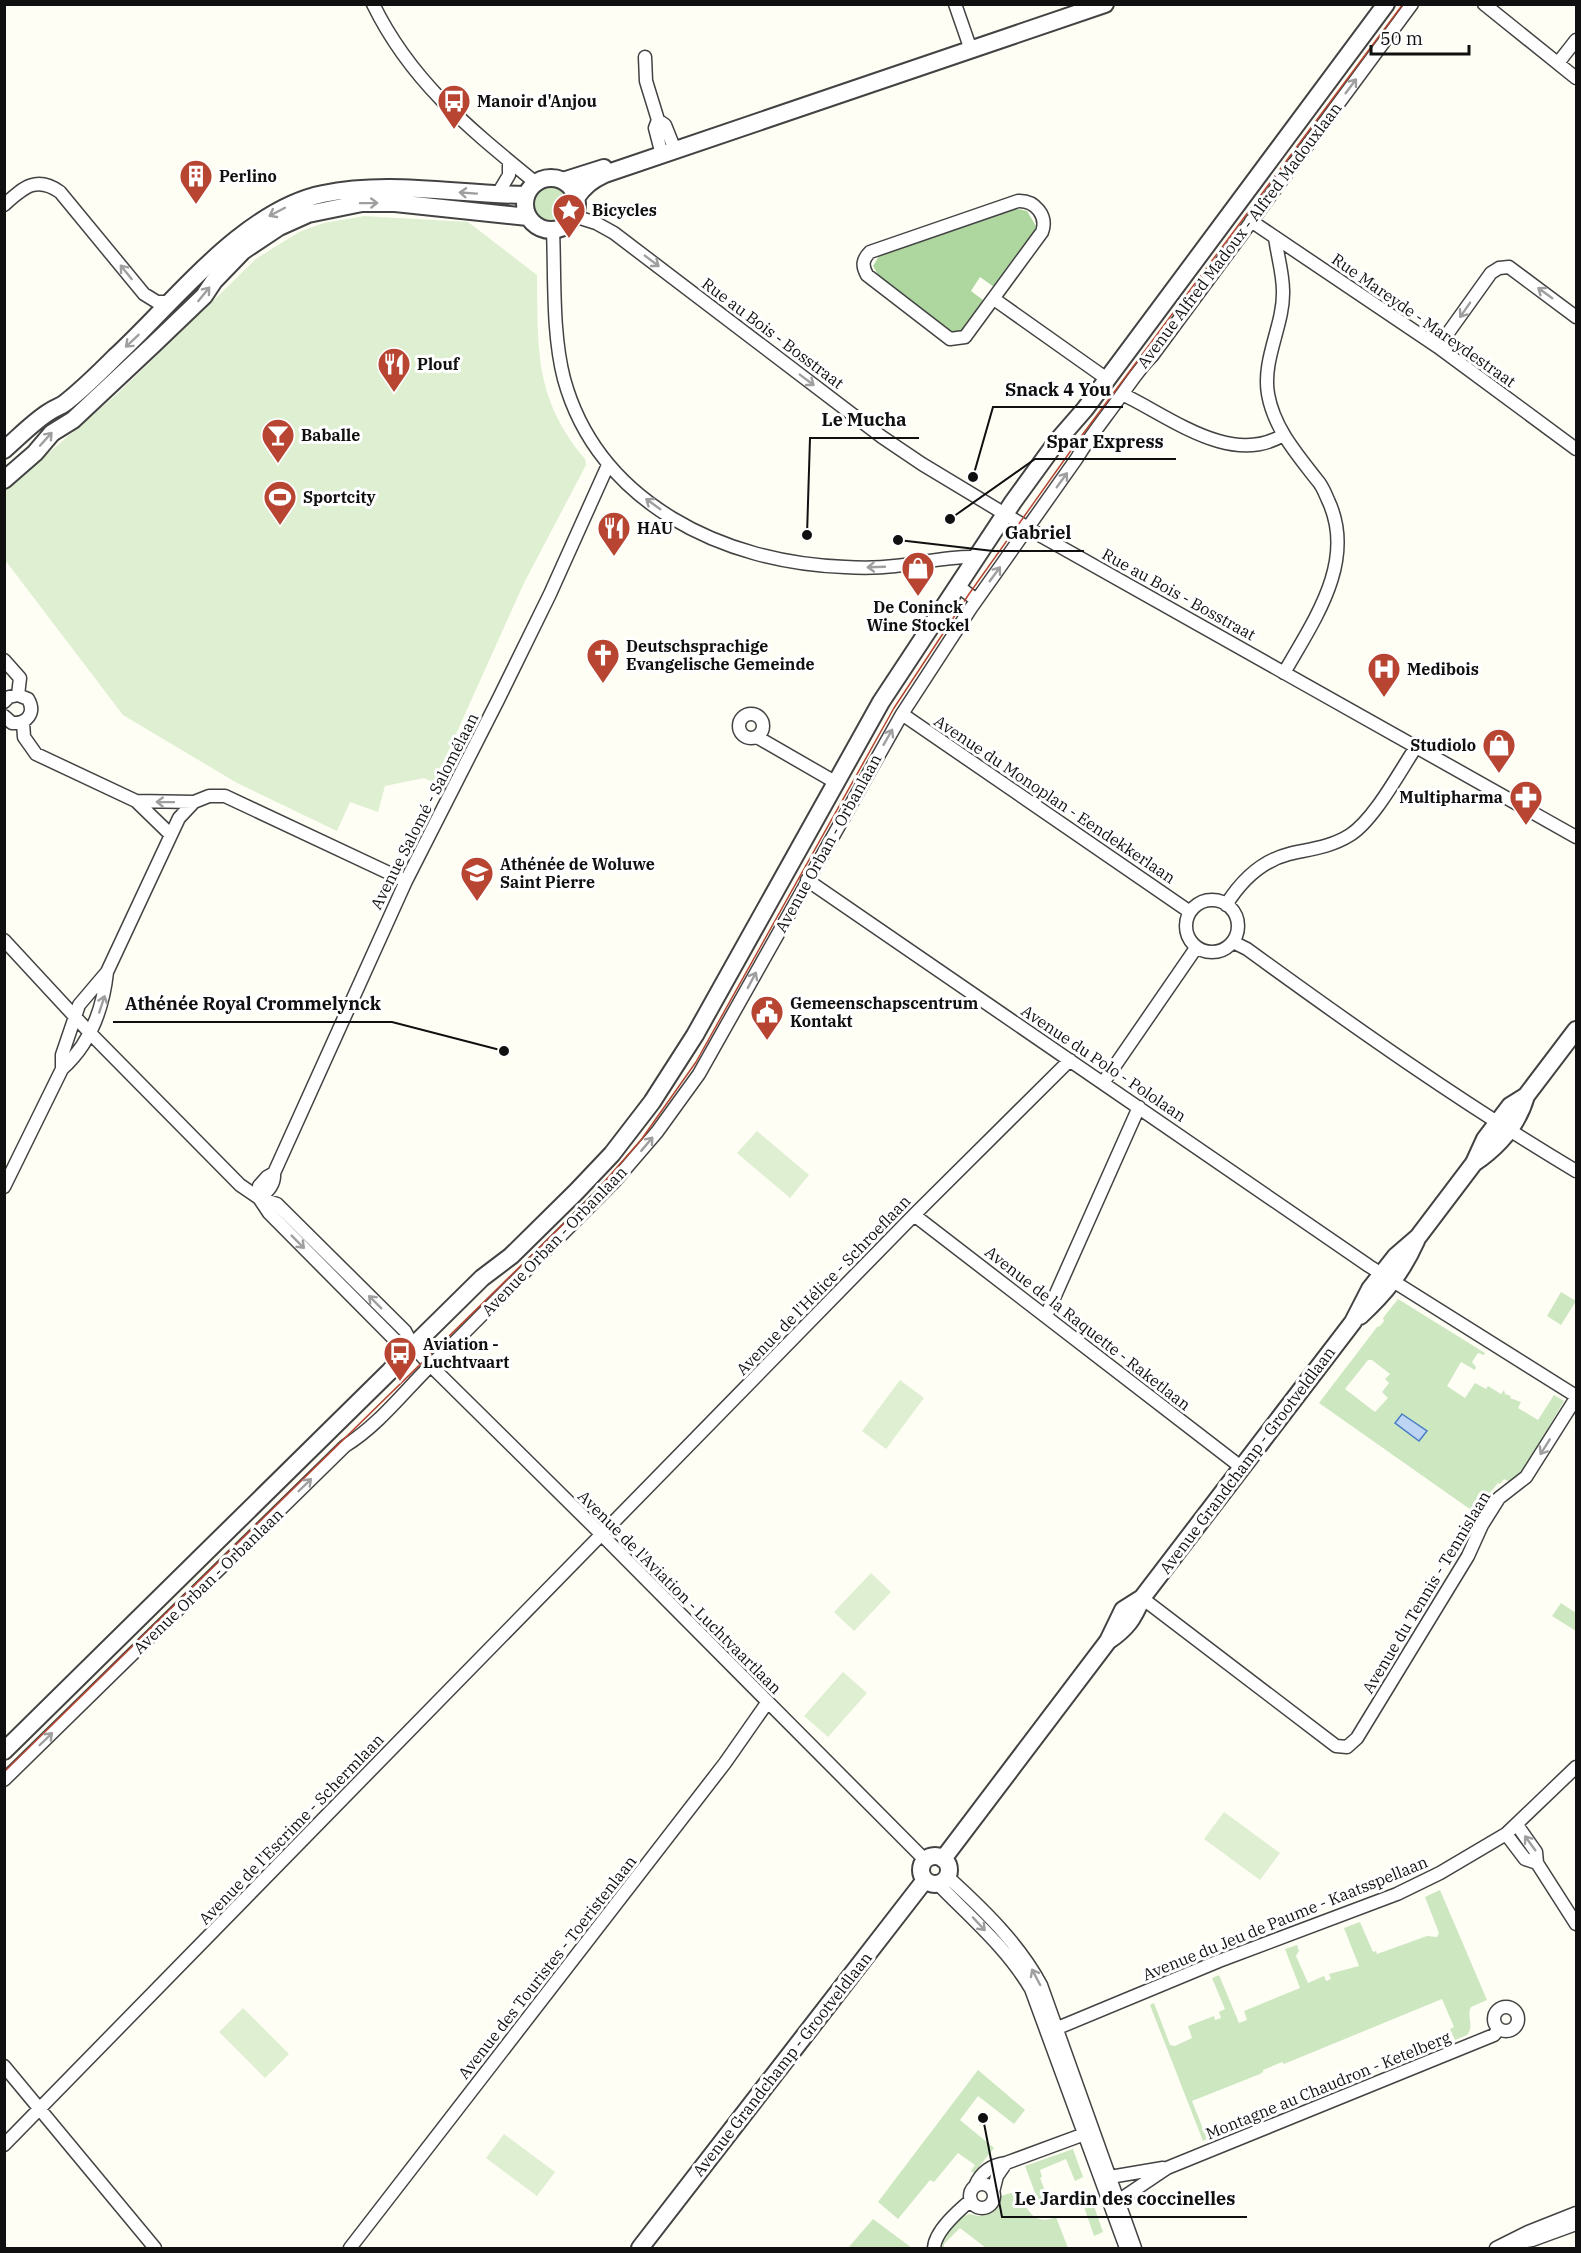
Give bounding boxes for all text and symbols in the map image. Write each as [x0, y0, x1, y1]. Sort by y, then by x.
scale bar [1371, 18, 1468, 56]
text: 50 m [1380, 27, 1423, 50]
one-way arrow [1345, 79, 1358, 95]
bus stop icon: Manoir d'Anjou [436, 83, 472, 130]
place label: Manoir d'Anjou [477, 91, 597, 111]
street label: Avenue Alfred Madoux - Alfred Madouxlaan [1132, 98, 1346, 372]
building icon: Perlino [178, 158, 214, 205]
place label: Perlino [219, 166, 277, 186]
one-way arrow [458, 187, 478, 198]
place icon: Bicycles [551, 192, 587, 239]
one-way arrow [358, 198, 378, 209]
place label: Bicycles [592, 200, 657, 220]
one-way arrow [269, 206, 286, 218]
street label: Rue Mareyde - Mareydestraat [1328, 249, 1520, 391]
one-way arrow [643, 255, 659, 268]
one-way arrow [119, 264, 132, 280]
street label: Rue au Bois - Bosstraat [698, 273, 848, 393]
one-way arrow [198, 286, 211, 302]
one-way arrow [1537, 287, 1553, 300]
one-way arrow [1459, 301, 1471, 317]
one-way arrow [125, 334, 140, 349]
restaurant icon: Plouf [376, 346, 412, 393]
place label: Plouf [417, 354, 461, 374]
callout: Snack 4 You [993, 371, 1123, 407]
one-way arrow [799, 373, 815, 386]
text: Snack 4 You [1005, 378, 1111, 401]
callout: Le Mucha [810, 402, 919, 438]
text: Le Mucha [822, 408, 906, 431]
bar icon: Baballe [260, 417, 296, 464]
callout: Spar Express [1035, 423, 1176, 459]
place label: Baballe [301, 425, 360, 445]
text: Spar Express [1046, 430, 1164, 453]
one-way arrow [39, 432, 53, 447]
one-way arrow [1056, 472, 1068, 488]
sports icon: Sportcity [262, 479, 298, 526]
place label: Sportcity [303, 487, 377, 507]
one-way arrow [645, 498, 661, 510]
restaurant icon: HAU [596, 510, 632, 557]
callout: Gabriel [993, 515, 1084, 551]
place label: HAU [637, 518, 673, 538]
text: Gabriel [1005, 521, 1071, 544]
street label: Rue au Bois - Bosstraat [1099, 543, 1259, 645]
shop icon: De Coninck Wine Stockel [900, 550, 936, 597]
one-way arrow [866, 561, 886, 573]
one-way arrow [989, 566, 1001, 582]
place label: De Coninck Wine Stockel [867, 597, 969, 635]
place label: Deutschsprachige Evangelische Gemeinde [626, 636, 815, 674]
church icon: Deutschsprachige Evangelische Gemeinde [585, 637, 621, 684]
hospital icon: Medibois [1366, 651, 1402, 698]
place label: Medibois [1407, 659, 1479, 679]
street label: Avenue Salomé - Salomélaan [366, 709, 482, 913]
street label: Avenue du Monoplan - Eendekkerlaan [931, 711, 1179, 887]
shop icon: Studiolo [1481, 727, 1517, 774]
one-way arrow [883, 729, 895, 746]
place label: Studiolo [1410, 735, 1476, 755]
street label: Avenue Orban - Orbanlaan [771, 750, 885, 936]
pharmacy icon: Multipharma [1508, 779, 1544, 826]
place label: Multipharma [1399, 787, 1503, 807]
one-way arrow [155, 796, 175, 807]
place label: Athénée de Woluwe Saint Pierre [500, 854, 655, 892]
school or university icon: Athénée de Woluwe Saint Pierre [459, 855, 495, 902]
one-way arrow [747, 972, 758, 990]
callout: Athénée Royal Crommelynck [113, 986, 392, 1022]
text: Athénée Royal Crommelynck [125, 992, 382, 1015]
place label: Gemeenschapscentrum Kontakt [790, 993, 979, 1031]
public building icon: Gemeenschapscentrum Kontakt [749, 994, 785, 1041]
one-way arrow [97, 995, 108, 1014]
street label: Avenue du Polo - Pololaan [1018, 1000, 1190, 1126]
one-way arrow [640, 1137, 654, 1152]
street label: Avenue Orban - Orbanlaan [477, 1162, 631, 1320]
street label: Avenue de l'Hélice - Schroeflaan [732, 1191, 914, 1379]
one-way arrow [290, 1234, 305, 1249]
street label: Avenue de la Raquette - Raketlaan [981, 1241, 1195, 1415]
one-way arrow [368, 1295, 383, 1309]
place label: Aviation - Luchtvaart [423, 1334, 509, 1372]
bus stop icon: Aviation - Luchtvaart [382, 1335, 418, 1382]
street label: Avenue Grandchamp - Grootveldlaan [1155, 1342, 1339, 1578]
one-way arrow [1539, 1438, 1551, 1455]
one-way arrow [298, 1478, 313, 1493]
street label: Avenue de l'Aviation - Luchtvaartlaan [574, 1486, 786, 1698]
street label: Avenue du Tennis - Tennislaan [1358, 1487, 1494, 1697]
street label: Avenue Orban - Orbanlaan [129, 1504, 287, 1658]
street label: Avenue de l'Escrime - Schermlaan [194, 1729, 388, 1929]
one-way arrow [39, 1732, 54, 1747]
one-way arrow [1524, 1835, 1536, 1851]
street label: Avenue des Touristes - Toeristenlaan [453, 1851, 641, 2083]
street label: Avenue du Jeu de Paume - Kaatsspellaan [1139, 1851, 1431, 1985]
one-way arrow [972, 1917, 986, 1932]
street label: Avenue Grandchamp - Grootveldlaan [688, 1948, 876, 2180]
one-way arrow [1030, 1968, 1042, 1986]
street label: Montagne au Chaudron - Ketelberg [1203, 2026, 1454, 2143]
callout: Le Jardin des coccinelles [1002, 2181, 1247, 2217]
text: Le Jardin des coccinelles [1015, 2187, 1235, 2210]

